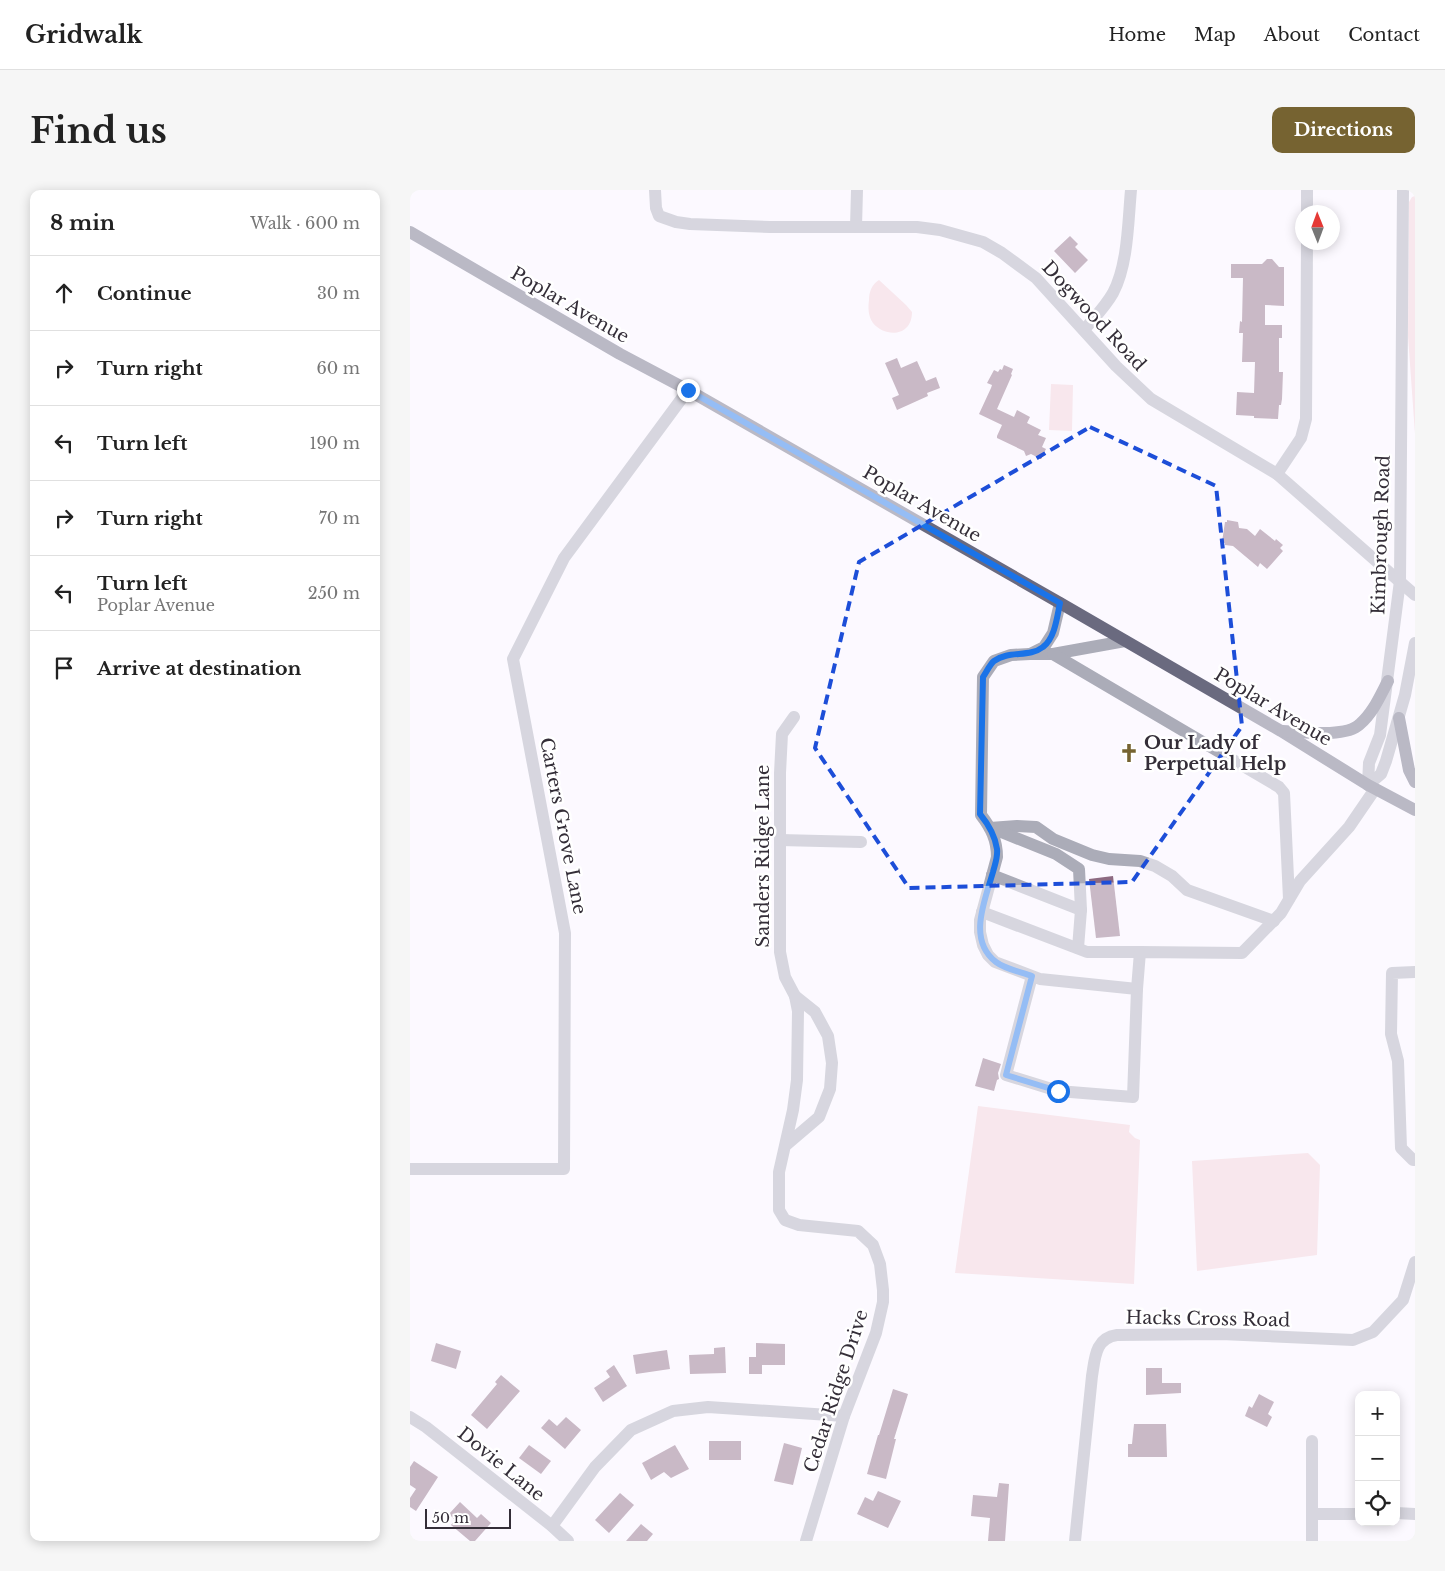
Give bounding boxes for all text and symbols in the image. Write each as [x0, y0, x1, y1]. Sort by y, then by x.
text: Gridwalk [25, 20, 142, 49]
text: Home [1108, 24, 1166, 46]
text: Map [1194, 24, 1236, 46]
text: About [1264, 24, 1320, 46]
text: Contact [1348, 24, 1420, 46]
button: Directions [1272, 107, 1415, 153]
text: Find us [30, 109, 167, 152]
north arrow [1295, 205, 1340, 250]
text: 8 min [50, 210, 115, 236]
text: Walk · 600 m [250, 213, 360, 233]
street label: Dogwood Road [1037, 256, 1151, 376]
street label: Poplar Avenue [507, 262, 633, 348]
icon: ahead [50, 279, 78, 307]
text: Continue [97, 282, 192, 305]
text: 30 m [317, 283, 360, 303]
icon: right [50, 354, 78, 382]
text: Turn right [97, 357, 203, 380]
text: 60 m [317, 358, 360, 378]
route end [677, 379, 700, 402]
icon: left [50, 429, 78, 457]
text: Turn left [97, 432, 188, 455]
text: 190 m [309, 433, 360, 453]
street label: Kimbrough Road [1367, 455, 1395, 615]
street label: Poplar Avenue [859, 461, 985, 547]
icon: right [50, 504, 78, 532]
text: Turn right [97, 507, 203, 530]
text: 70 m [319, 508, 360, 528]
text: Turn left [97, 572, 188, 595]
icon: left [50, 579, 78, 607]
text: 250 m [308, 583, 360, 603]
text: Poplar Avenue [97, 595, 215, 615]
icon: arrive [50, 654, 78, 682]
text: Arrive at destination [97, 657, 301, 680]
street label: Poplar Avenue [1210, 663, 1336, 751]
place label: Our Lady of Perpetual Help [1144, 732, 1286, 775]
street label: Carters Grove Lane [535, 736, 591, 916]
church icon: Our Lady of Perpetual Help [1118, 742, 1140, 764]
street label: Sanders Ridge Lane [752, 765, 774, 947]
route start [1047, 1080, 1070, 1103]
street label: Cedar Ridge Drive [799, 1307, 873, 1475]
street label: Hacks Cross Road [1125, 1307, 1291, 1331]
map controls [1355, 1391, 1400, 1526]
button: + [1355, 1391, 1400, 1436]
street label: Dovie Lane [453, 1422, 549, 1506]
button: − [1355, 1436, 1400, 1481]
button: locate [1355, 1481, 1400, 1526]
scale bar [425, 1506, 511, 1529]
text: 50 m [432, 1509, 469, 1527]

